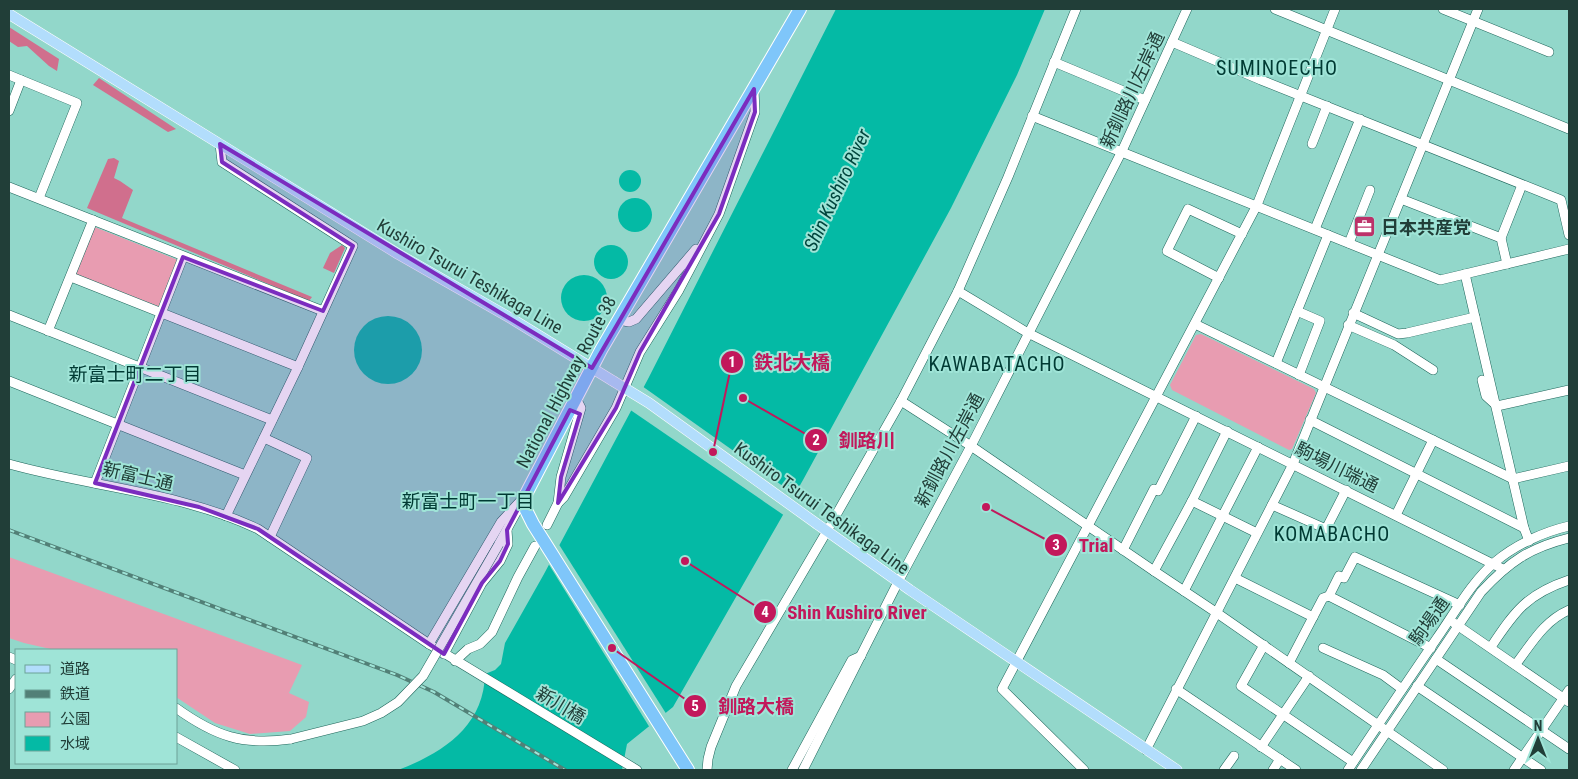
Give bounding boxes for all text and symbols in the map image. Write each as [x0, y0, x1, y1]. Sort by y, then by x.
street label: 新釧路川左岸通 [1096, 28, 1168, 152]
district label: SUMINOECHO [1216, 56, 1338, 80]
water label: Shin Kushiro River [799, 125, 875, 254]
street label: Kushiro Tsurui Teshikaga Line [373, 214, 567, 338]
office icon: 日本共産党 [1353, 215, 1377, 239]
place label: 日本共産党 [1381, 217, 1471, 238]
street label: National Highway Route 38 [512, 293, 620, 471]
callout: 鉄北大橋 [719, 345, 840, 379]
text: 鉄北大橋 [754, 351, 830, 374]
district label: KAWABATACHO [928, 352, 1066, 376]
text: 1 [728, 353, 736, 371]
district label: 新富士町二丁目 [68, 363, 202, 386]
street label: 新釧路川左岸通 [910, 389, 988, 511]
callout: 釧路川 [803, 423, 905, 457]
text: 釧路川 [838, 429, 896, 452]
text: 2 [812, 431, 820, 449]
street label: Kushiro Tsurui Teshikaga Line [730, 437, 914, 579]
street label: 駒場川端通 [1292, 438, 1382, 496]
street label: 新富士通 [101, 458, 175, 494]
district label: 新富士町一丁目 [401, 490, 535, 513]
district label: KOMABACHO [1274, 522, 1390, 546]
callout: Trial [1044, 528, 1123, 562]
text: Trial [1079, 534, 1113, 557]
text: 3 [1052, 536, 1060, 554]
street label: 駒場通 [1405, 593, 1453, 649]
callout: Shin Kushiro River [753, 595, 937, 629]
text: Shin Kushiro River [787, 601, 927, 624]
text: 4 [761, 603, 769, 621]
legend [15, 649, 178, 764]
text: 道路 [60, 660, 90, 678]
street label: 新川橋 [532, 682, 590, 728]
text: 鉄道 [60, 685, 90, 703]
callout: 釧路大橋 [683, 689, 804, 723]
text: 釧路大橋 [718, 695, 794, 718]
text: 5 [691, 697, 699, 715]
text: 公園 [60, 710, 90, 728]
north arrow [1513, 714, 1563, 764]
text: N [1534, 718, 1542, 734]
text: 水域 [60, 735, 90, 753]

